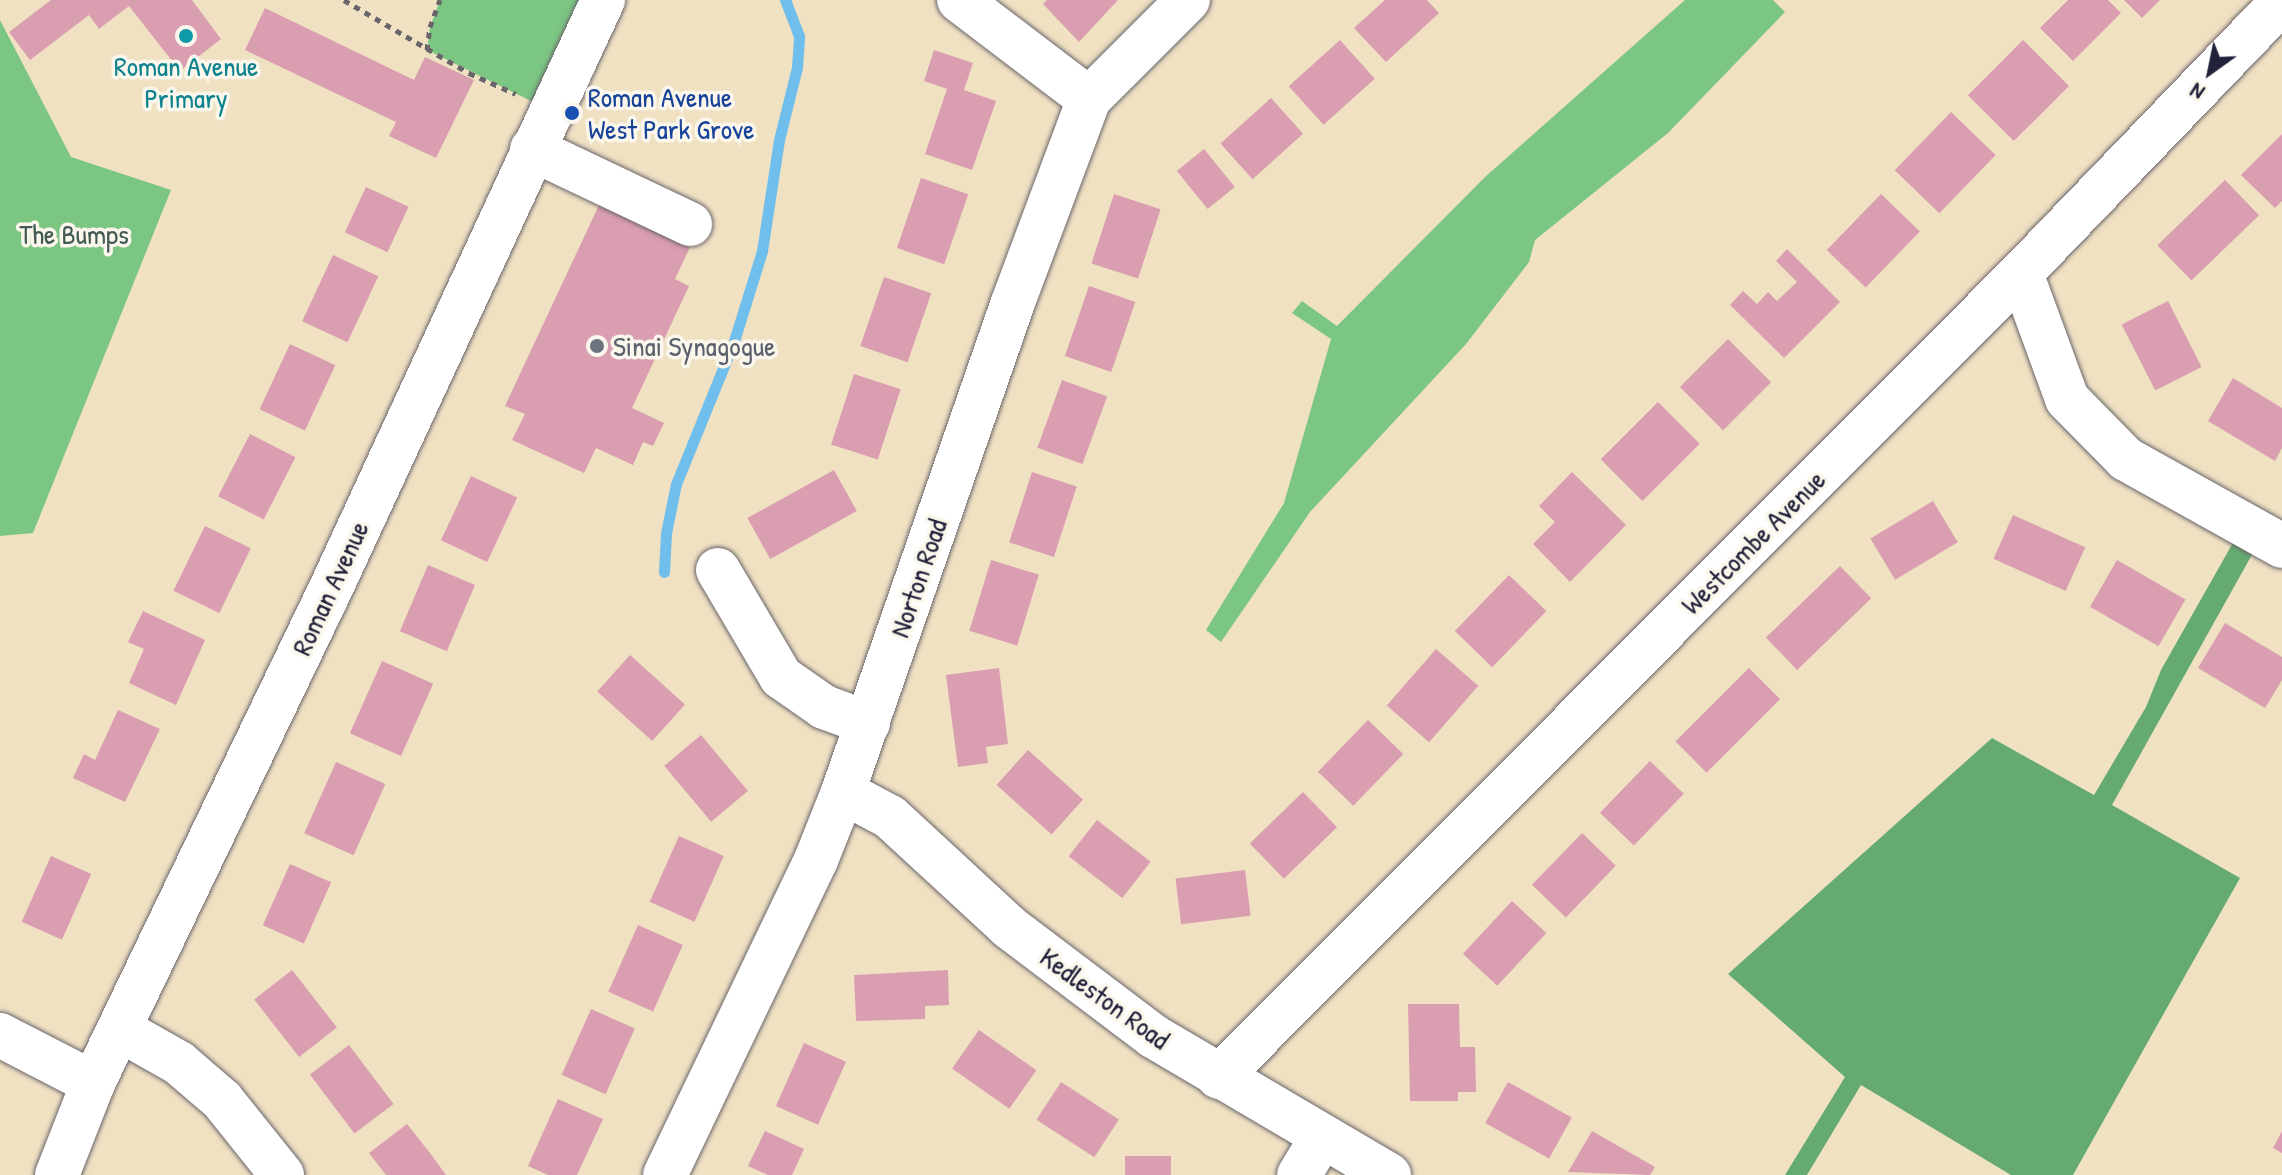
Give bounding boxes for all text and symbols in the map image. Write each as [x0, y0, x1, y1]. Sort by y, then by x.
marker: Roman Avenue Primary [177, 27, 195, 45]
north arrow [2170, 32, 2250, 112]
place label: Roman Avenue Primary [114, 49, 258, 115]
text: N [2184, 76, 2210, 108]
place label: Roman Avenue West Park Grove [588, 80, 754, 146]
marker: Roman Avenue West Park Grove [563, 104, 581, 122]
park label: The Bumps [19, 217, 129, 251]
place label: Sinai Synagogue [613, 329, 775, 363]
marker: Sinai Synagogue [588, 337, 606, 355]
street label: Westcombe Avenue [1674, 463, 1832, 621]
street label: Norton Road [882, 514, 954, 642]
street label: Roman Avenue [284, 516, 376, 660]
street label: Kedleston Road [1034, 940, 1176, 1056]

